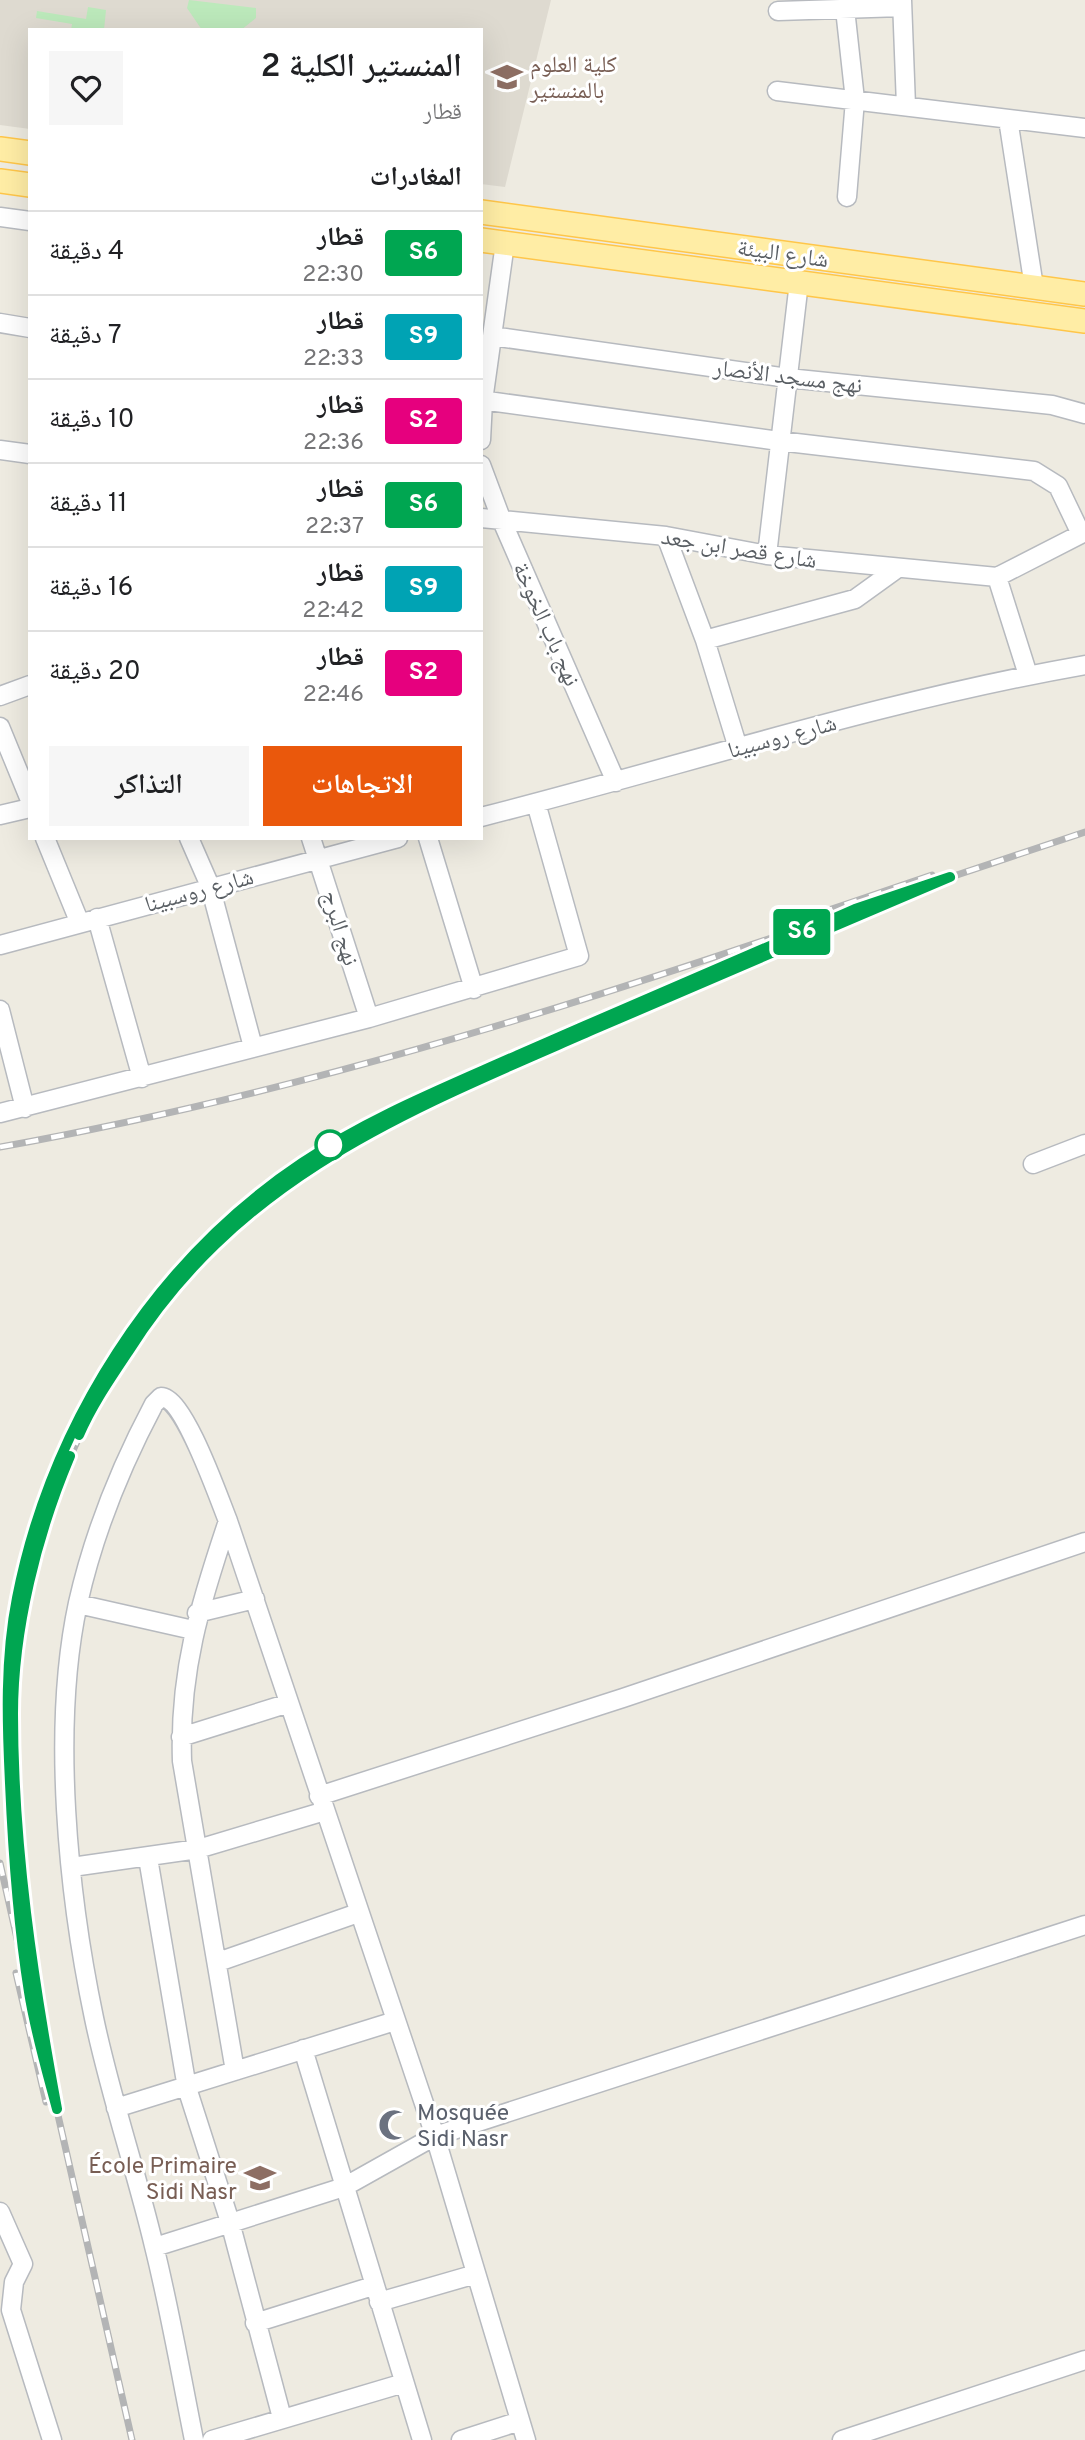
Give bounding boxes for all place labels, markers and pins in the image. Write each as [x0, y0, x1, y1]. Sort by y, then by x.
place label: كلية العلوم بالمنستير [529, 52, 617, 107]
school or university icon: كلية العلوم بالمنستير [490, 60, 524, 94]
unlabelled marker [315, 1130, 345, 1160]
place label: Mosquée Sidi Nasr [417, 2100, 509, 2155]
mosque icon: Mosquée Sidi Nasr [377, 2108, 411, 2142]
place label: École Primaire Sidi Nasr [88, 2152, 237, 2208]
school or university icon: École Primaire Sidi Nasr [243, 2161, 277, 2195]

